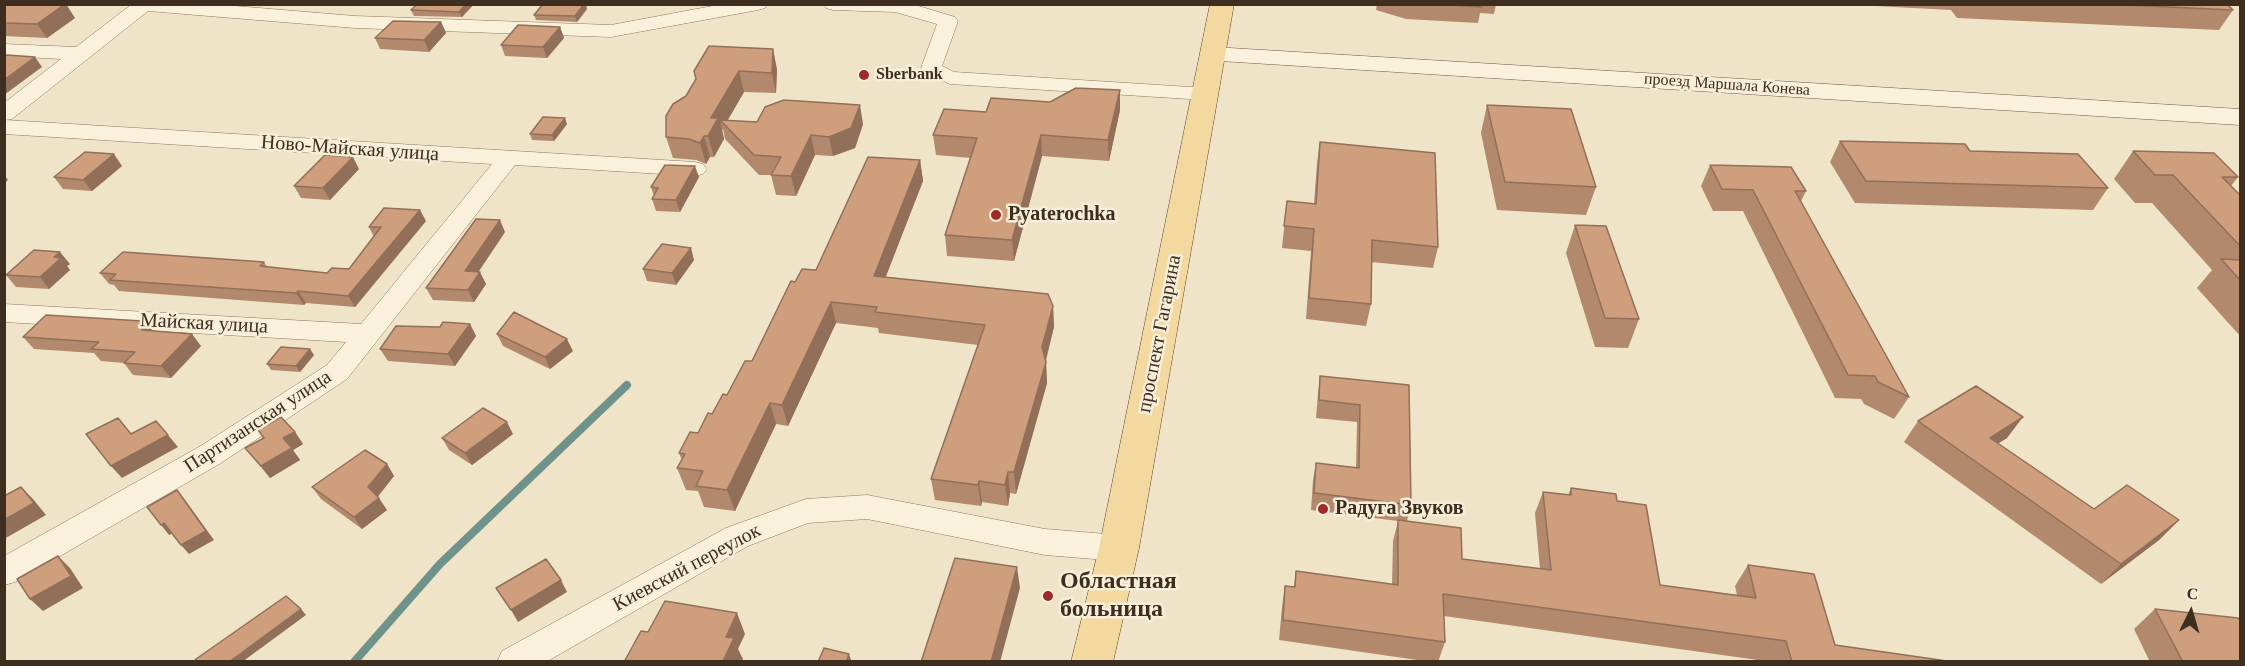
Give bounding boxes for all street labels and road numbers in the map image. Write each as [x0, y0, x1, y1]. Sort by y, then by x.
street label: проезд Маршала Конева [1643, 70, 1811, 100]
street label: Ново-Майская улица [260, 131, 440, 167]
street label: проспект Гагарина [1133, 253, 1187, 415]
street label: Майская улица [139, 309, 269, 339]
street label: Партизанская улица [180, 365, 336, 479]
street label: Киевский переулок [609, 519, 765, 617]

